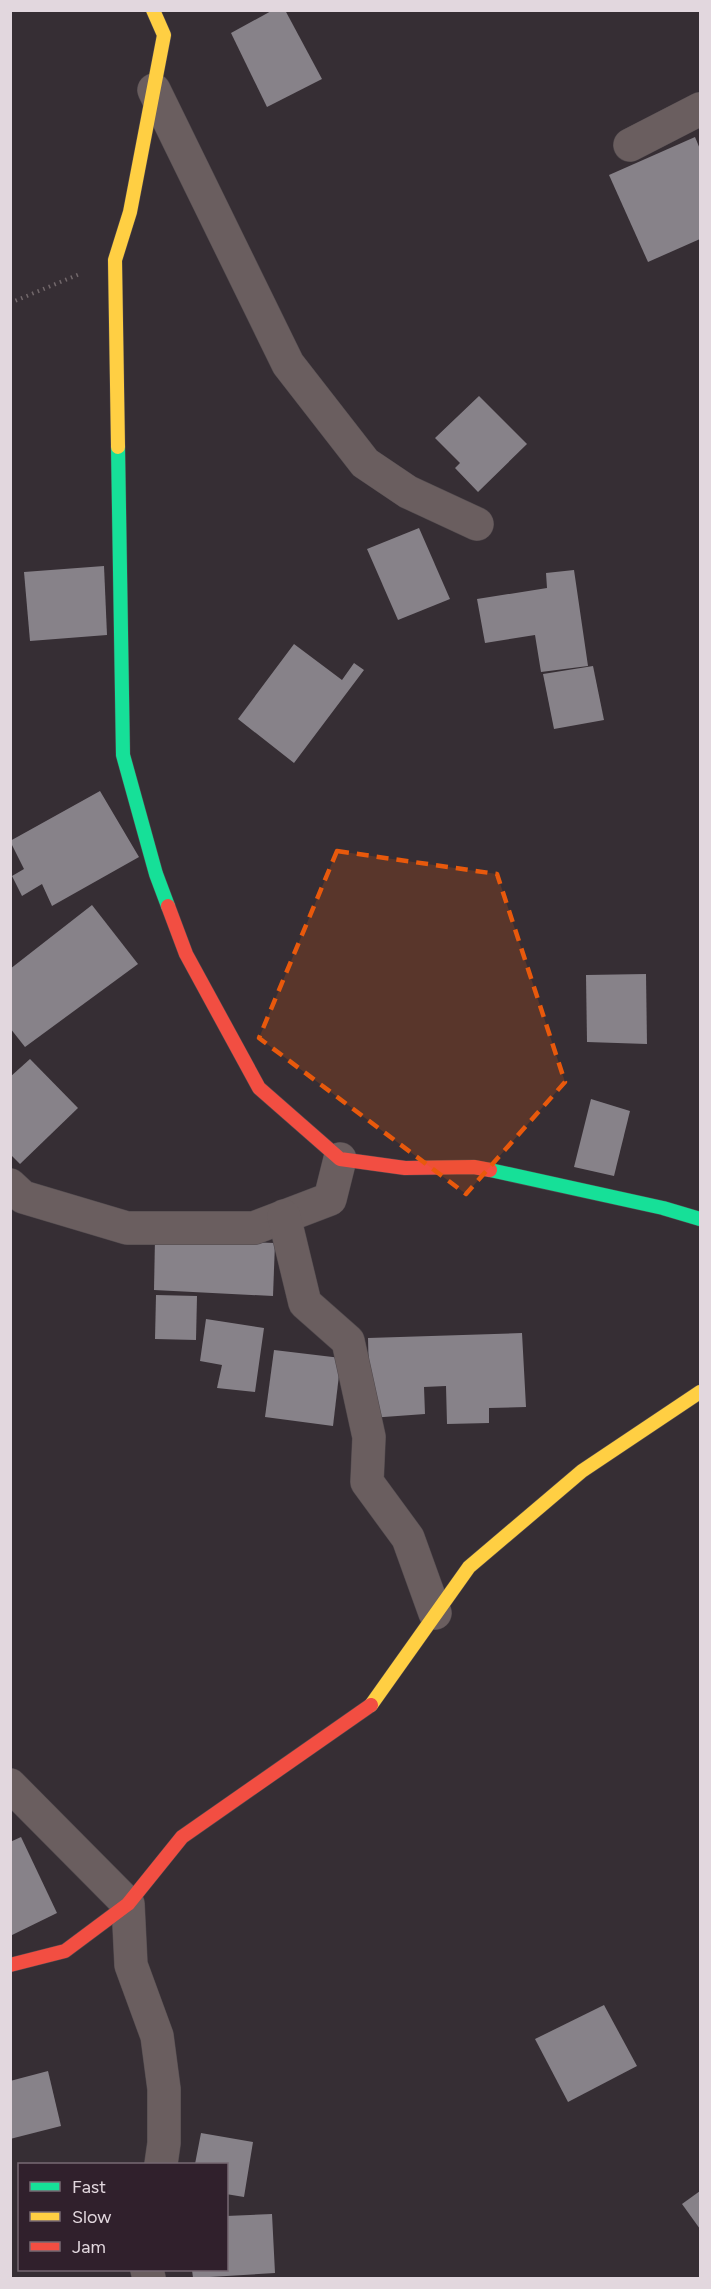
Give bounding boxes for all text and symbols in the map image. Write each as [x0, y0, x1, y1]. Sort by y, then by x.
legend [18, 2163, 228, 2271]
text: Fast [72, 2176, 106, 2198]
text: Slow [72, 2206, 111, 2228]
text: Jam [72, 2236, 106, 2258]

